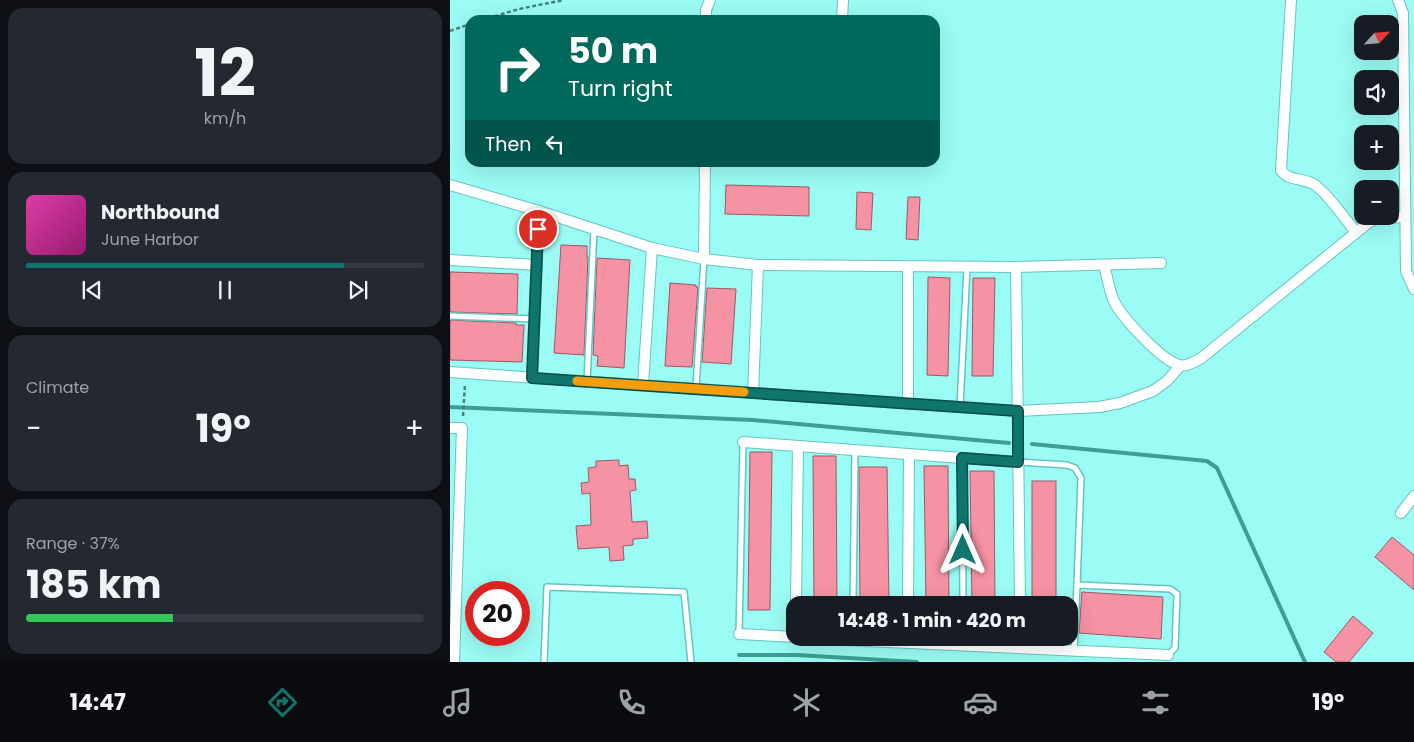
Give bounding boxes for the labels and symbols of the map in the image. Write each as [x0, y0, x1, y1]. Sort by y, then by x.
north arrow [1354, 15, 1399, 60]
pin [517, 208, 559, 250]
position arrow [936, 523, 988, 575]
speed limit sign: 20 [465, 581, 530, 646]

